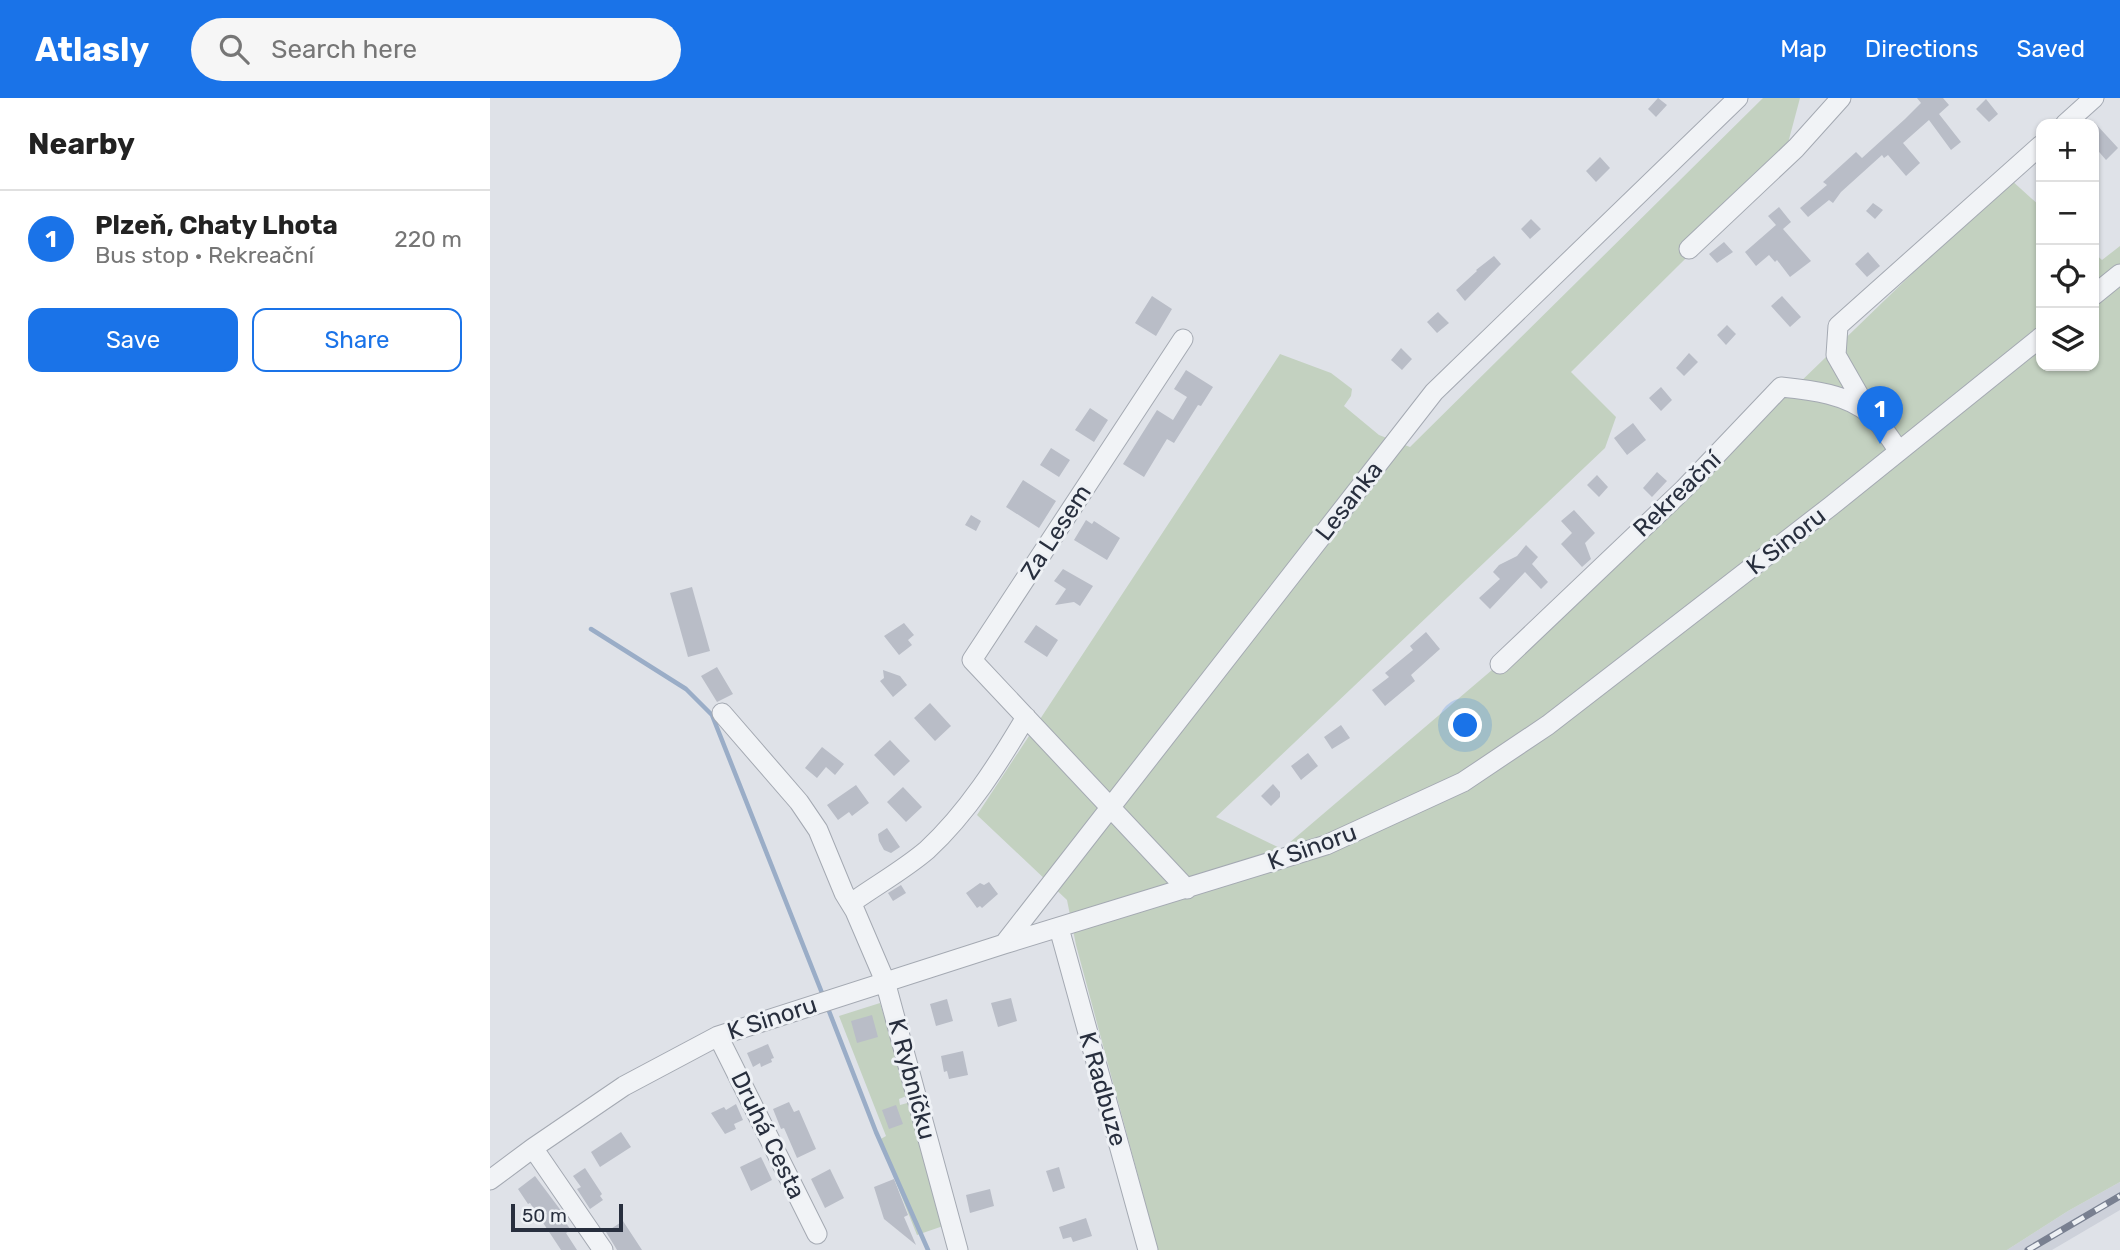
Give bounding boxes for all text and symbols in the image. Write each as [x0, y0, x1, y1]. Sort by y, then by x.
search box [191, 18, 681, 81]
text: Atlasly [35, 30, 149, 69]
icon: search [215, 30, 253, 68]
text: Search here [271, 34, 417, 65]
text: Map [1780, 35, 1827, 63]
text: Directions [1865, 35, 1978, 63]
text: Saved [2016, 35, 2085, 63]
map controls [2036, 119, 2099, 371]
button: + [2036, 119, 2099, 182]
text: Nearby [28, 126, 135, 162]
button: − [2036, 182, 2099, 245]
text: Plzeň, Chaty Lhota [95, 210, 338, 241]
text: 1 [45, 225, 57, 253]
text: 220 m [394, 225, 462, 253]
text: Bus stop · Rekreační [95, 241, 314, 269]
button: locate [2036, 245, 2099, 308]
button: Save [28, 308, 238, 372]
button: Share [252, 308, 462, 372]
button: layers [2036, 308, 2099, 371]
pin: 1 [1857, 386, 1903, 444]
street label: Rekreační [1628, 445, 1727, 542]
street label: Lesanka [1310, 456, 1388, 546]
street label: Za Lesem [1015, 479, 1097, 585]
street label: K Sinoru [1741, 501, 1831, 581]
your location [1448, 708, 1482, 742]
street label: K Sinoru [1264, 818, 1360, 876]
street label: K Sinoru [724, 990, 820, 1046]
street label: K Rybníčku [882, 1016, 942, 1142]
street label: K Radbuze [1073, 1029, 1133, 1149]
street label: Druhá Cesta [725, 1067, 811, 1203]
scale bar [511, 1201, 623, 1233]
text: 50 m [522, 1204, 567, 1227]

